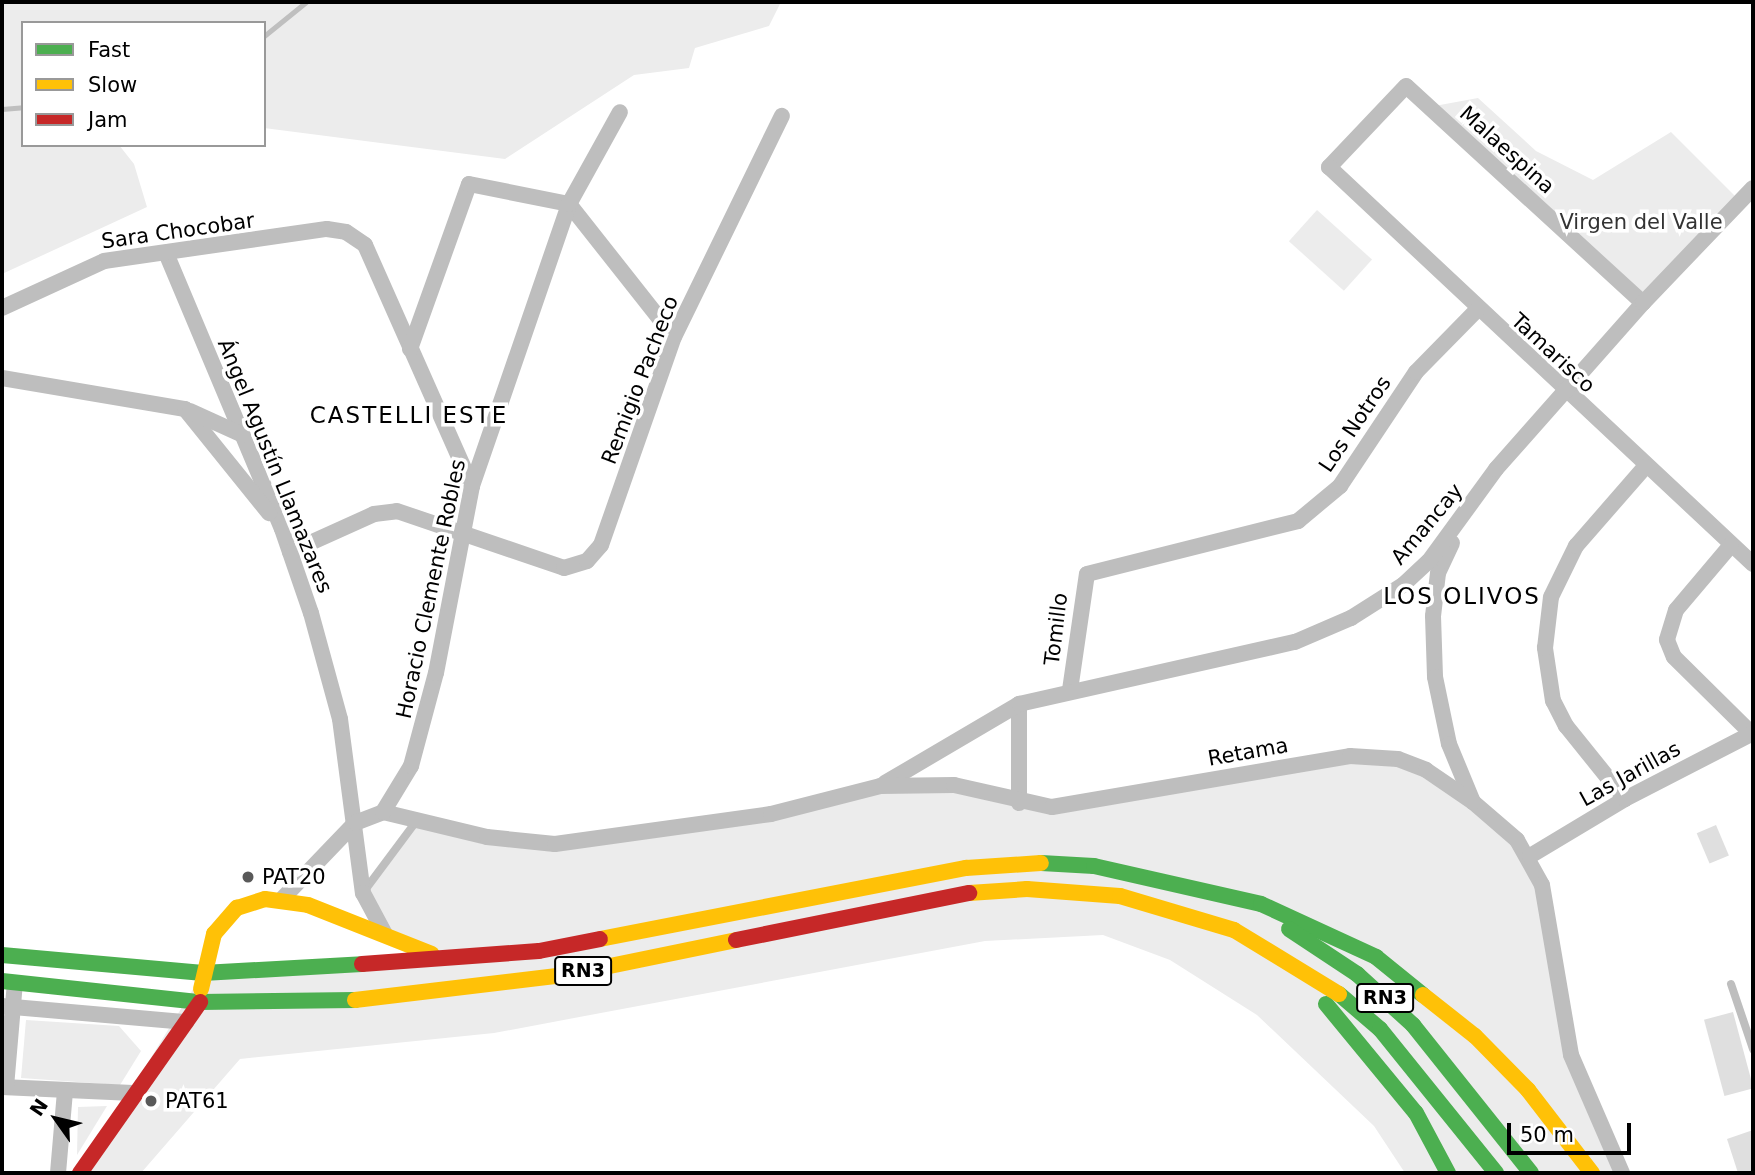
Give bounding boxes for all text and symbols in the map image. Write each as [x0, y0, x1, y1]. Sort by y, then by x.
legend [21, 21, 266, 147]
text: Fast [88, 38, 130, 62]
text: Slow [88, 73, 137, 97]
street label: Malaespina [1454, 101, 1560, 199]
text: Jam [88, 108, 128, 132]
street label: Sara Chocobar [100, 208, 256, 254]
park label: Virgen del Valle [1559, 209, 1723, 235]
street label: Remigio Pacheco [596, 292, 684, 468]
street label: Tamarisco [1506, 308, 1600, 398]
street label: Ángel Agustín Llamazares [212, 335, 338, 597]
street label: Los Notros [1314, 371, 1396, 477]
district label: CASTELLI ESTE [311, 401, 507, 429]
street label: Horacio Clemente Robles [391, 457, 471, 721]
street label: Amancay [1386, 478, 1468, 570]
district label: LOS OLIVOS [1384, 582, 1540, 610]
street label: Tomillo [1039, 591, 1073, 667]
street label: Retama [1206, 733, 1290, 771]
street label: Las Jarillas [1575, 736, 1685, 812]
place label: PAT20 [262, 864, 326, 890]
marker: PAT20 [240, 869, 256, 885]
road number: RN3 [553, 956, 613, 987]
road number: RN3 [1355, 982, 1415, 1014]
north arrow [21, 1084, 91, 1154]
place label: PAT61 [165, 1088, 229, 1114]
marker: PAT61 [143, 1093, 159, 1109]
text: N [25, 1095, 52, 1120]
scale bar [1510, 1108, 1634, 1152]
text: 50 m [1520, 1123, 1574, 1147]

